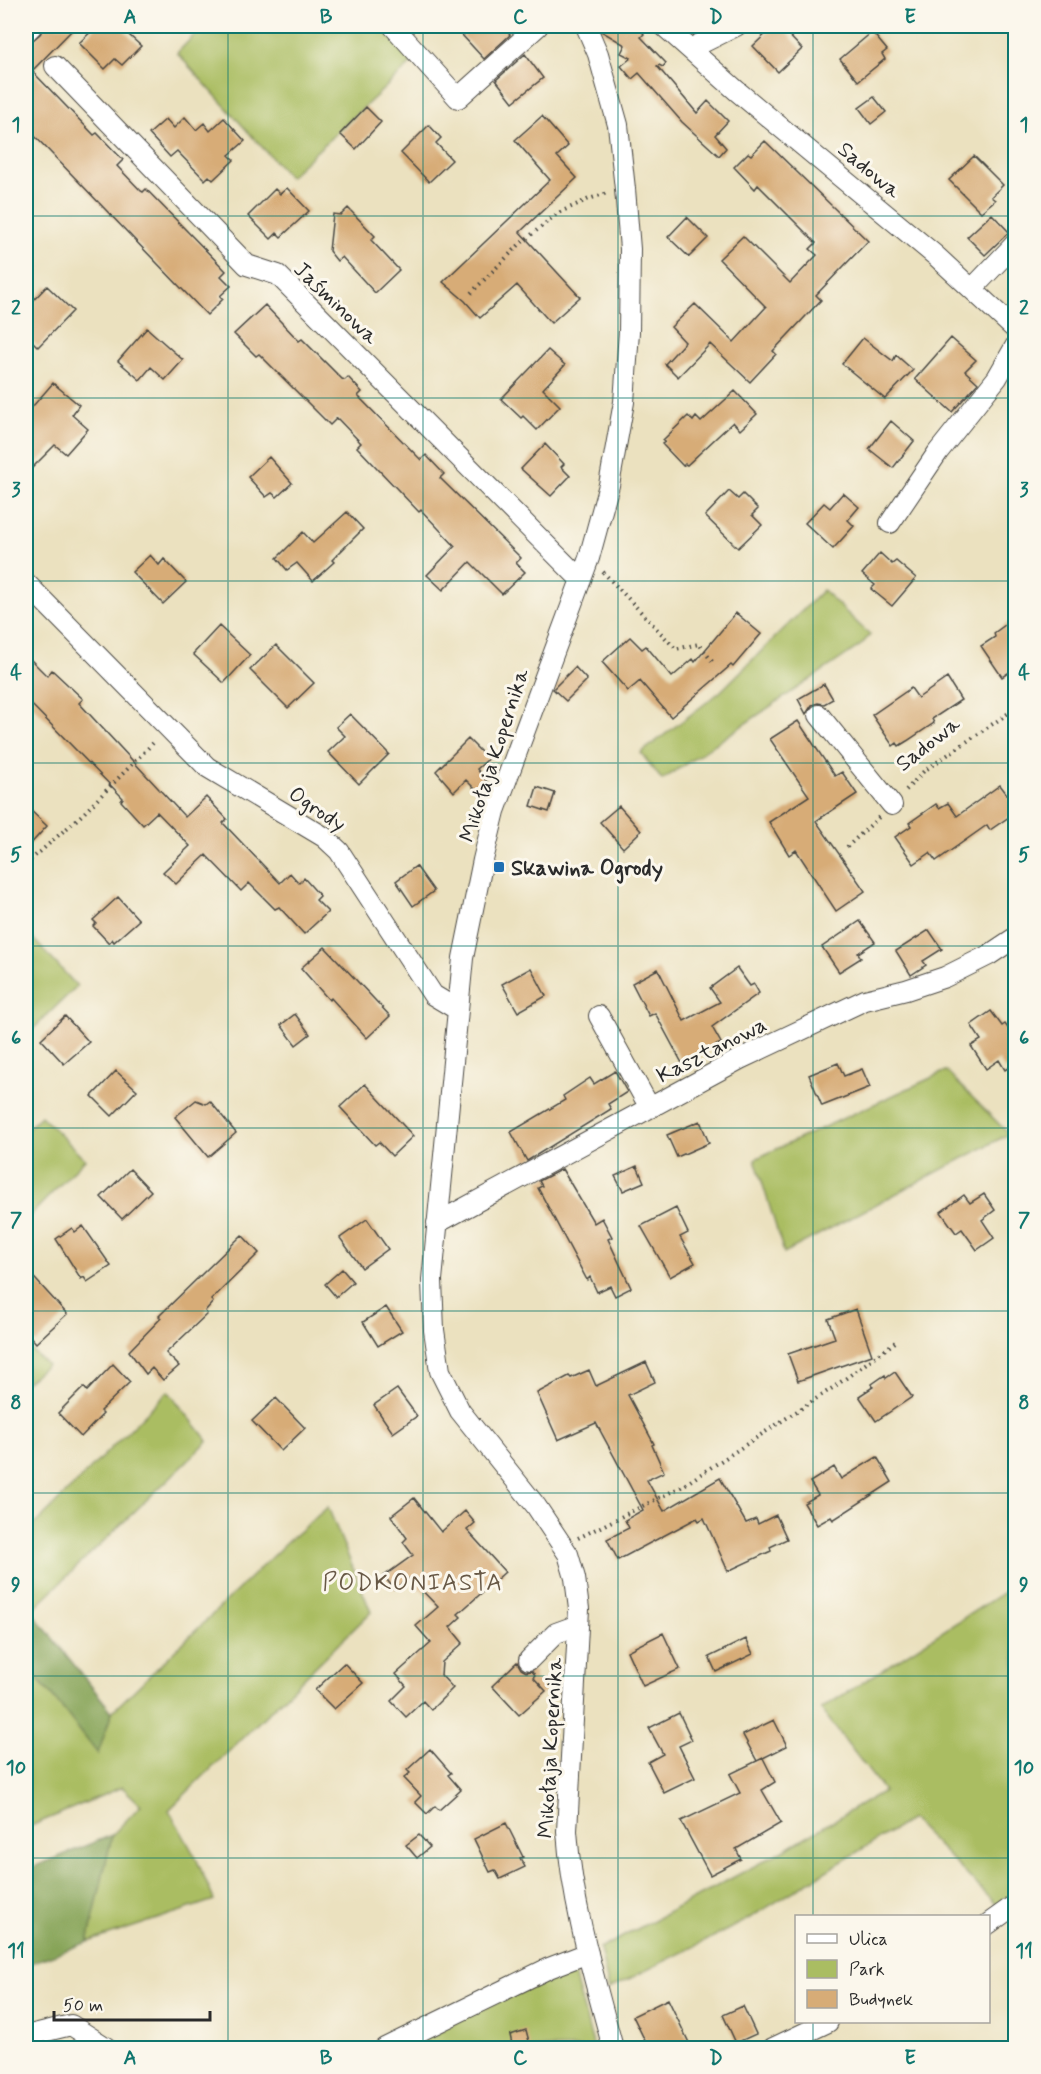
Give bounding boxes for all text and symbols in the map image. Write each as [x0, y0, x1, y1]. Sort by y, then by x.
text: A [123, 4, 137, 31]
text: B [320, 4, 333, 31]
text: C [513, 4, 528, 31]
text: D [709, 4, 723, 31]
text: E [904, 4, 916, 31]
text: 1 [12, 112, 20, 139]
text: 1 [1020, 112, 1028, 139]
street label: Sadowa [831, 136, 907, 206]
street label: Jaśminowa [287, 256, 385, 351]
text: 2 [11, 295, 21, 322]
text: 2 [1019, 295, 1029, 322]
text: 3 [11, 477, 21, 504]
text: 3 [1019, 477, 1029, 504]
text: 4 [10, 660, 22, 687]
text: 4 [1018, 660, 1030, 687]
street label: Mikołaja Kopernika [454, 665, 536, 846]
street label: Sadowa [890, 710, 967, 778]
street label: Ogrody [282, 780, 351, 840]
text: 5 [10, 842, 22, 869]
text: 5 [1018, 842, 1030, 869]
place label: Skawina Ogrody [511, 855, 663, 884]
marker: Skawina Ogrody [492, 860, 506, 874]
street label: Kasztanowa [652, 1011, 772, 1090]
text: 6 [11, 1025, 21, 1052]
text: 6 [1019, 1025, 1029, 1052]
text: 7 [10, 1207, 22, 1234]
text: 7 [1018, 1207, 1030, 1234]
text: 8 [10, 1390, 22, 1417]
text: 8 [1018, 1390, 1030, 1417]
district label: PODKONIASTA [323, 1568, 504, 1599]
text: 9 [11, 1572, 21, 1599]
text: 9 [1019, 1572, 1029, 1599]
street label: Mikołaja Kopernika [532, 1656, 570, 1839]
text: 10 [6, 1755, 26, 1782]
text: 10 [1014, 1755, 1034, 1782]
legend [795, 1915, 990, 2023]
text: Ulica [849, 1928, 888, 1952]
text: 11 [7, 1938, 25, 1965]
text: 11 [1015, 1938, 1033, 1965]
text: Park [849, 1958, 885, 1982]
scale bar [54, 1984, 210, 2022]
text: Budynek [849, 1988, 913, 2012]
text: 50 m [63, 1994, 103, 2018]
text: A [123, 2045, 137, 2072]
text: B [320, 2045, 333, 2072]
text: C [513, 2045, 528, 2072]
text: D [709, 2045, 723, 2072]
text: E [904, 2045, 916, 2072]

